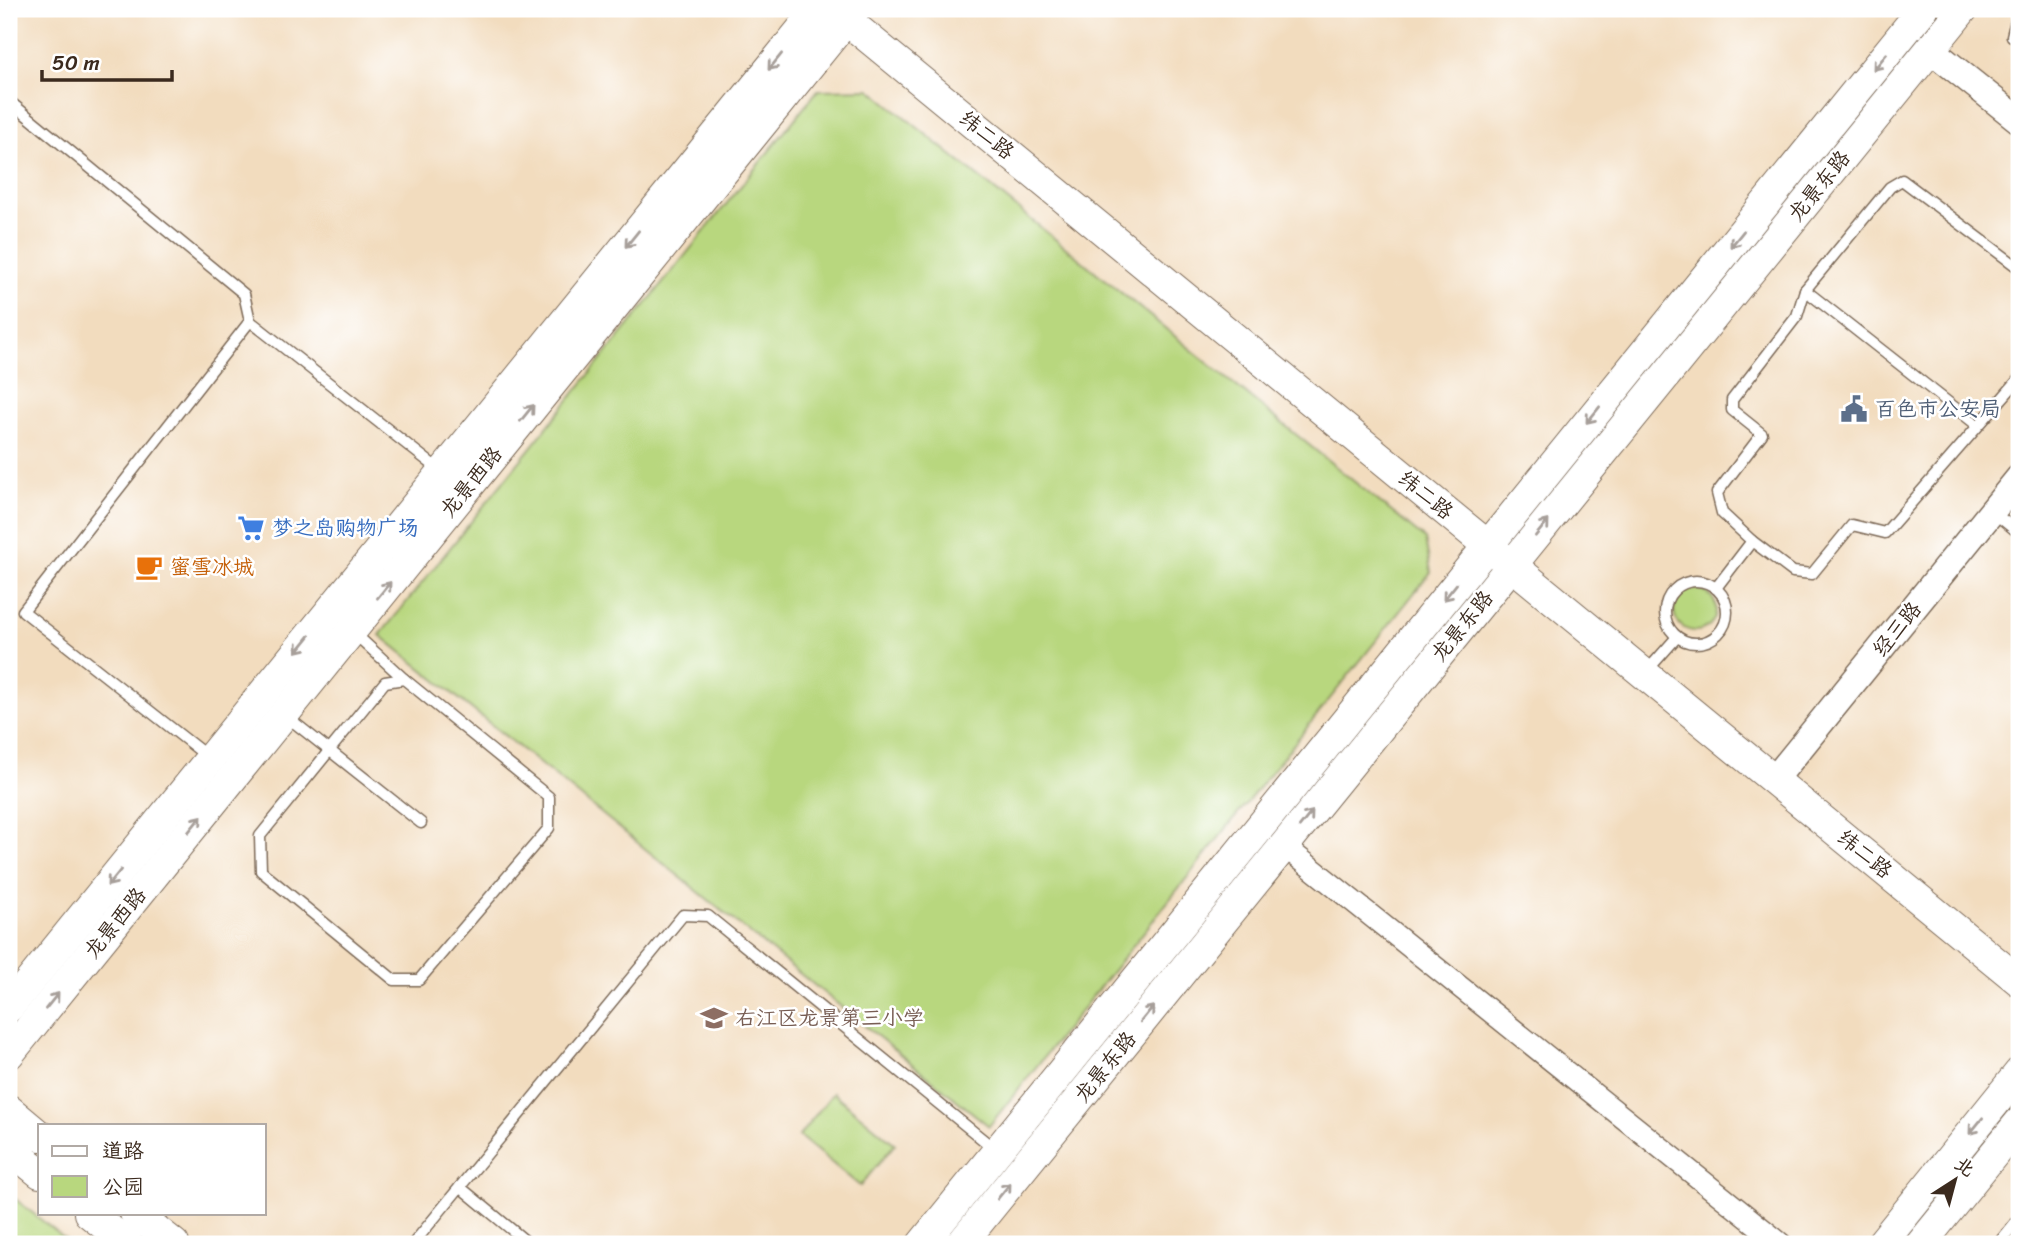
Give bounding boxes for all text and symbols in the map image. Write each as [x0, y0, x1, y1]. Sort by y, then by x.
scale bar [42, 38, 172, 82]
text: 50 m [52, 44, 100, 82]
one-way arrow [767, 52, 783, 70]
one-way arrow [1872, 52, 1888, 70]
street label: 纬二路 [951, 100, 1023, 170]
street label: 龙景东路 [1778, 141, 1860, 231]
one-way arrow [624, 229, 639, 247]
one-way arrow [1729, 229, 1744, 247]
place label: 百色市公安局 [1875, 390, 2001, 428]
public building icon: 百色市公安局 [1839, 394, 1869, 424]
one-way arrow [519, 405, 535, 423]
one-way arrow [1586, 406, 1601, 424]
street label: 龙景西路 [430, 437, 512, 527]
street label: 纬二路 [1390, 460, 1462, 530]
place label: 梦之岛购物广场 [272, 509, 419, 547]
supermarket icon: 梦之岛购物广场 [236, 513, 266, 543]
one-way arrow [1534, 519, 1549, 537]
place label: 蜜雪冰城 [170, 548, 254, 586]
cafe icon: 蜜雪冰城 [134, 552, 164, 582]
street label: 龙景东路 [1421, 581, 1503, 671]
one-way arrow [376, 582, 392, 600]
one-way arrow [1443, 582, 1458, 601]
street label: 经三路 [1862, 593, 1932, 665]
one-way arrow [296, 634, 311, 652]
one-way arrow [1298, 810, 1314, 828]
one-way arrow [187, 816, 202, 834]
street label: 纬二路 [1829, 819, 1901, 889]
one-way arrow [106, 868, 122, 886]
street label: 龙景西路 [74, 878, 156, 968]
one-way arrow [44, 993, 59, 1011]
place label: 右江区龙景第三小学 [735, 999, 924, 1037]
school or university icon: 右江区龙景第三小学 [699, 1003, 729, 1033]
one-way arrow [1140, 1006, 1155, 1024]
street label: 龙景东路 [1064, 1022, 1146, 1112]
one-way arrow [1969, 1117, 1984, 1135]
legend [38, 1124, 266, 1214]
text: 道路 [102, 1132, 144, 1170]
north arrow [1920, 1144, 1990, 1214]
text: 北 [1947, 1148, 1982, 1186]
text: 公园 [102, 1168, 144, 1206]
one-way arrow [996, 1183, 1012, 1201]

